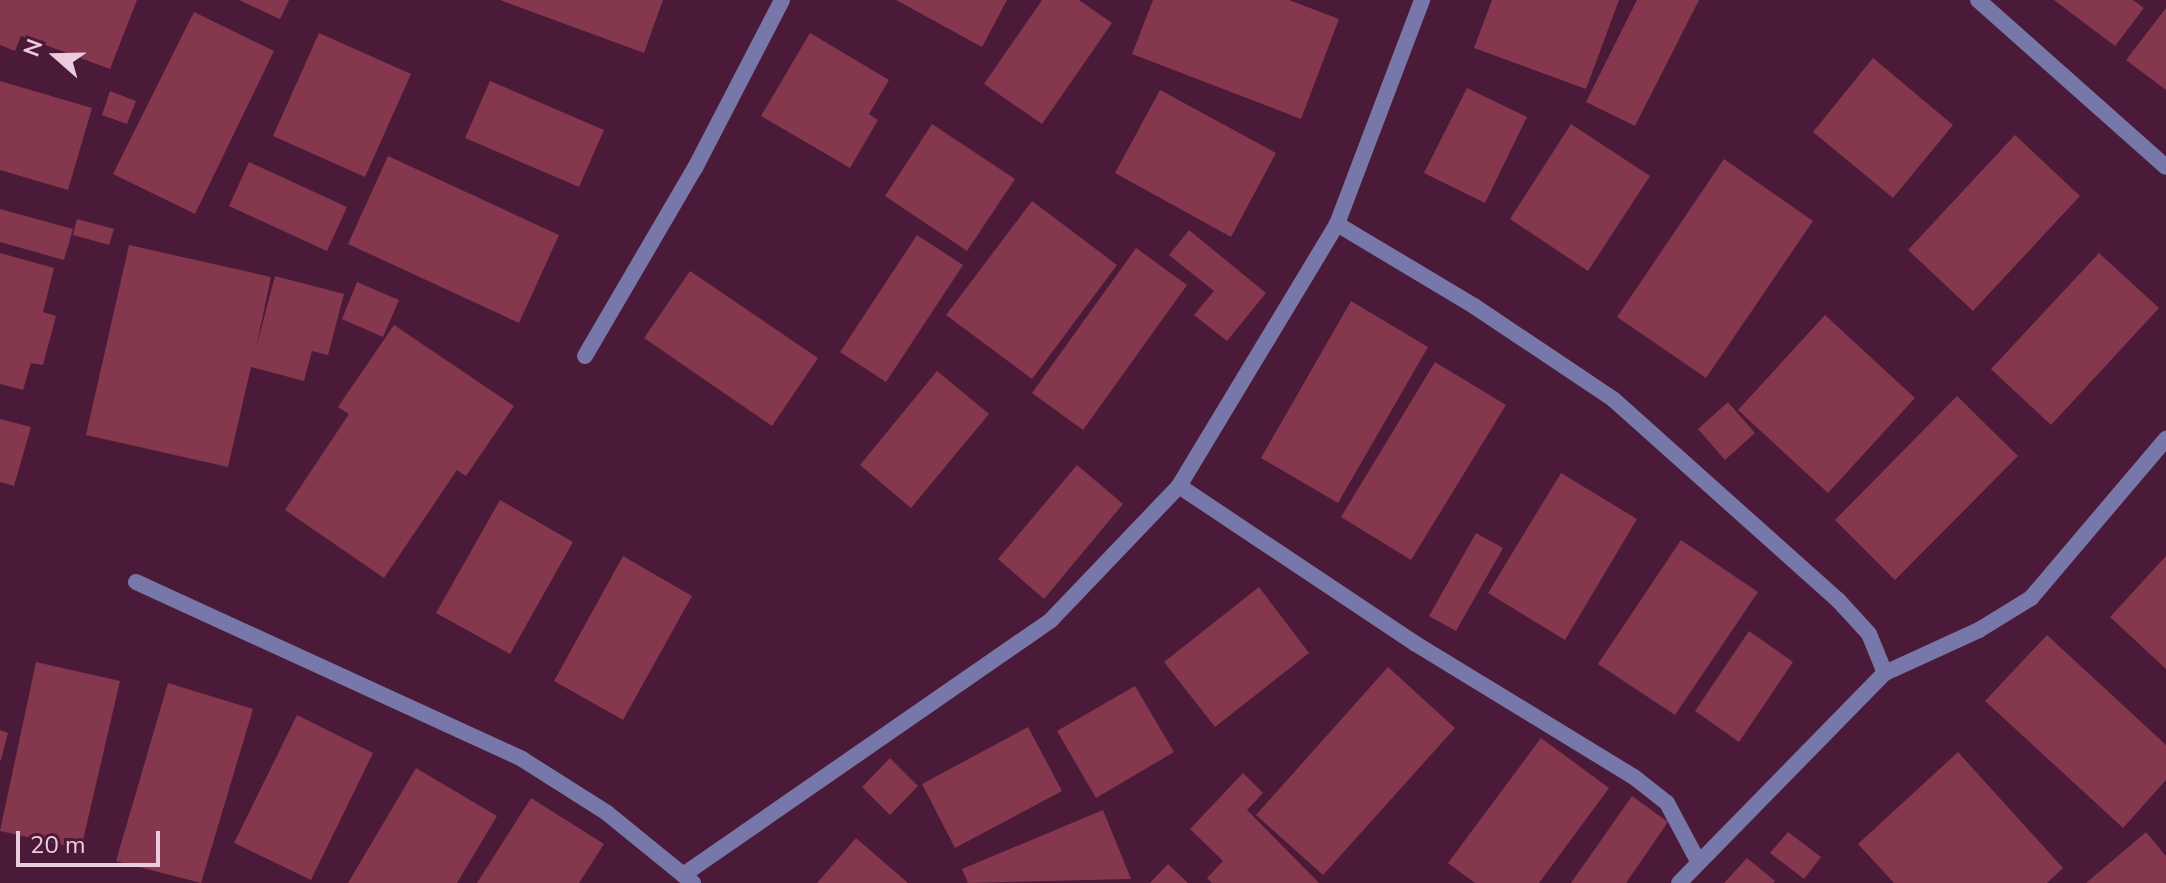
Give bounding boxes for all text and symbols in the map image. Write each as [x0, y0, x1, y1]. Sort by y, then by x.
north arrow [16, 16, 96, 96]
text: N [17, 35, 50, 61]
scale bar [20, 815, 164, 865]
text: 20 m [30, 829, 86, 861]

